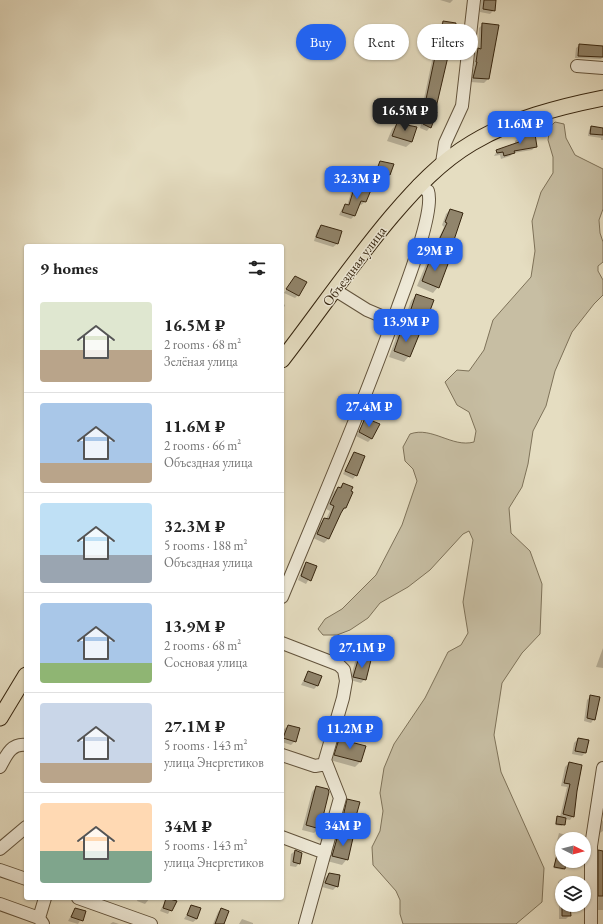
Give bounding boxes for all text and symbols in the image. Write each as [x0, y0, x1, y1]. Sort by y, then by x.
chip: Buy [296, 24, 346, 60]
chip: Rent [354, 24, 409, 60]
chip: Filters [417, 24, 478, 60]
pin: 16.5M ₽ [368, 98, 442, 132]
text: 16.5M ₽ [382, 102, 428, 119]
pin: 11.6M ₽ [483, 111, 557, 145]
text: 11.6M ₽ [497, 115, 543, 132]
pin: 32.3M ₽ [320, 166, 394, 200]
text: 32.3M ₽ [334, 170, 380, 187]
street label: Объездная улица [318, 222, 390, 310]
pin: 29M ₽ [407, 238, 463, 272]
text: 29M ₽ [417, 242, 453, 259]
text: 9 homes [40, 257, 98, 279]
icon: filters [246, 257, 268, 279]
pin: 13.9M ₽ [369, 309, 443, 343]
text: 13.9M ₽ [383, 313, 429, 330]
text: 16.5M ₽ [164, 314, 225, 336]
icon: home [72, 318, 120, 366]
text: 2 rooms · 68 m² [164, 336, 241, 353]
text: Зелёная улица [164, 353, 238, 370]
pin: 27.4M ₽ [332, 394, 406, 428]
text: 27.4M ₽ [346, 398, 392, 415]
text: 11.6M ₽ [164, 415, 225, 437]
icon: home [72, 419, 120, 467]
text: 2 rooms · 66 m² [164, 437, 241, 454]
text: Объездная улица [164, 454, 253, 471]
text: 32.3M ₽ [164, 515, 225, 537]
icon: home [72, 519, 120, 567]
text: 5 rooms · 188 m² [164, 537, 248, 554]
text: Объездная улица [164, 554, 253, 571]
text: 13.9M ₽ [164, 615, 225, 637]
icon: home [72, 619, 120, 667]
pin: 27.1M ₽ [325, 635, 399, 669]
text: 2 rooms · 68 m² [164, 637, 241, 654]
text: 27.1M ₽ [339, 639, 385, 656]
text: Сосновая улица [164, 654, 247, 671]
text: 27.1M ₽ [164, 715, 225, 737]
pin: 11.2M ₽ [313, 716, 387, 750]
icon: home [72, 719, 120, 767]
text: 11.2M ₽ [327, 720, 373, 737]
text: 5 rooms · 143 m² [164, 737, 248, 754]
text: улица Энергетиков [164, 754, 264, 771]
pin: 34M ₽ [315, 813, 371, 847]
text: 34M ₽ [164, 815, 212, 837]
text: 34M ₽ [325, 817, 361, 834]
icon: home [72, 819, 120, 867]
north arrow [555, 832, 591, 868]
map controls [555, 832, 591, 912]
text: 5 rooms · 143 m² [164, 837, 248, 854]
text: улица Энергетиков [164, 854, 264, 871]
button: layers [555, 876, 591, 912]

